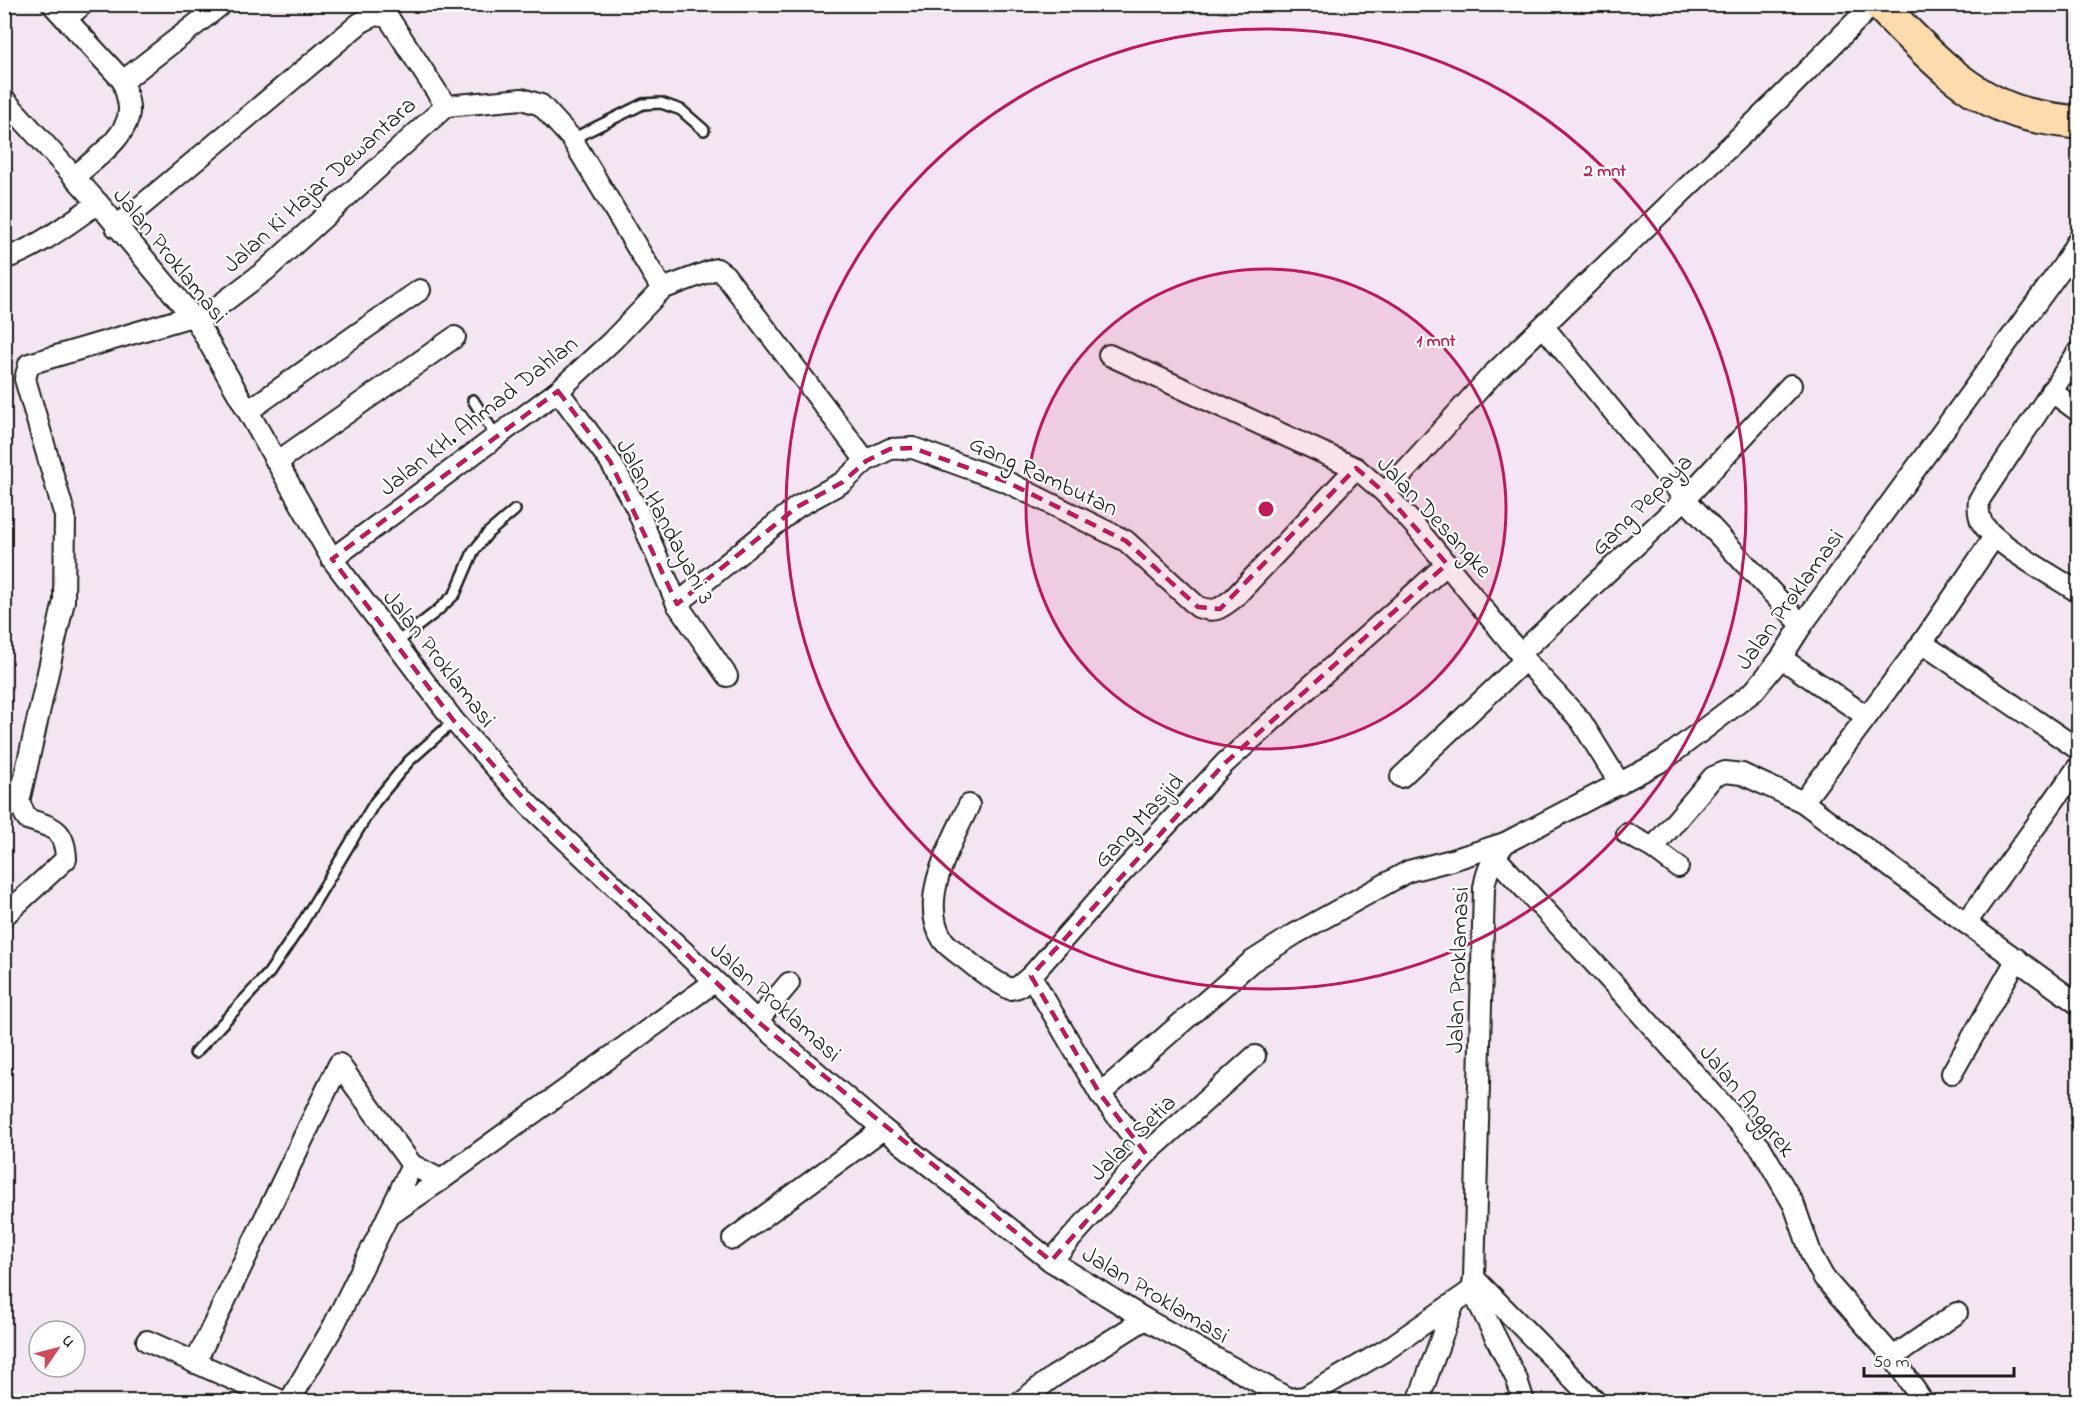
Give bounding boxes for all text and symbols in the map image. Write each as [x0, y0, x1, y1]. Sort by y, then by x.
street label: Jalan Ki Hajar Dewantara [216, 89, 425, 282]
text: 2 mnt [1583, 159, 1627, 185]
street label: Jalan Proklamasi [103, 181, 235, 332]
street label: Jalan KH. Ahmad Dahlan [373, 328, 586, 506]
text: 1 mnt [1416, 329, 1457, 355]
street label: Gang Rambutan [963, 427, 1123, 527]
street label: Jalan Handayani 3 [604, 433, 722, 612]
street label: Gang Pepaya [1584, 447, 1703, 566]
street label: Jalan Desangke [1367, 449, 1499, 587]
centre of rings [1256, 499, 1276, 519]
street label: Jalan Proklamasi [1728, 523, 1854, 678]
street label: Jalan Proklamasi [373, 583, 503, 736]
street label: Gang Masjid [1086, 766, 1194, 877]
street label: Jalan Proklamasi [1439, 886, 1480, 1054]
street label: Jalan Proklamasi [701, 934, 848, 1072]
street label: Jalan Anggrek [1690, 1038, 1803, 1166]
street label: Jalan Setia [1082, 1087, 1185, 1190]
street label: Jalan Proklamasi [1074, 1238, 1235, 1354]
north arrow [27, 1319, 87, 1379]
text: U [55, 1331, 80, 1353]
scale bar [1864, 1340, 2014, 1378]
text: 50 m [1873, 1350, 1910, 1376]

